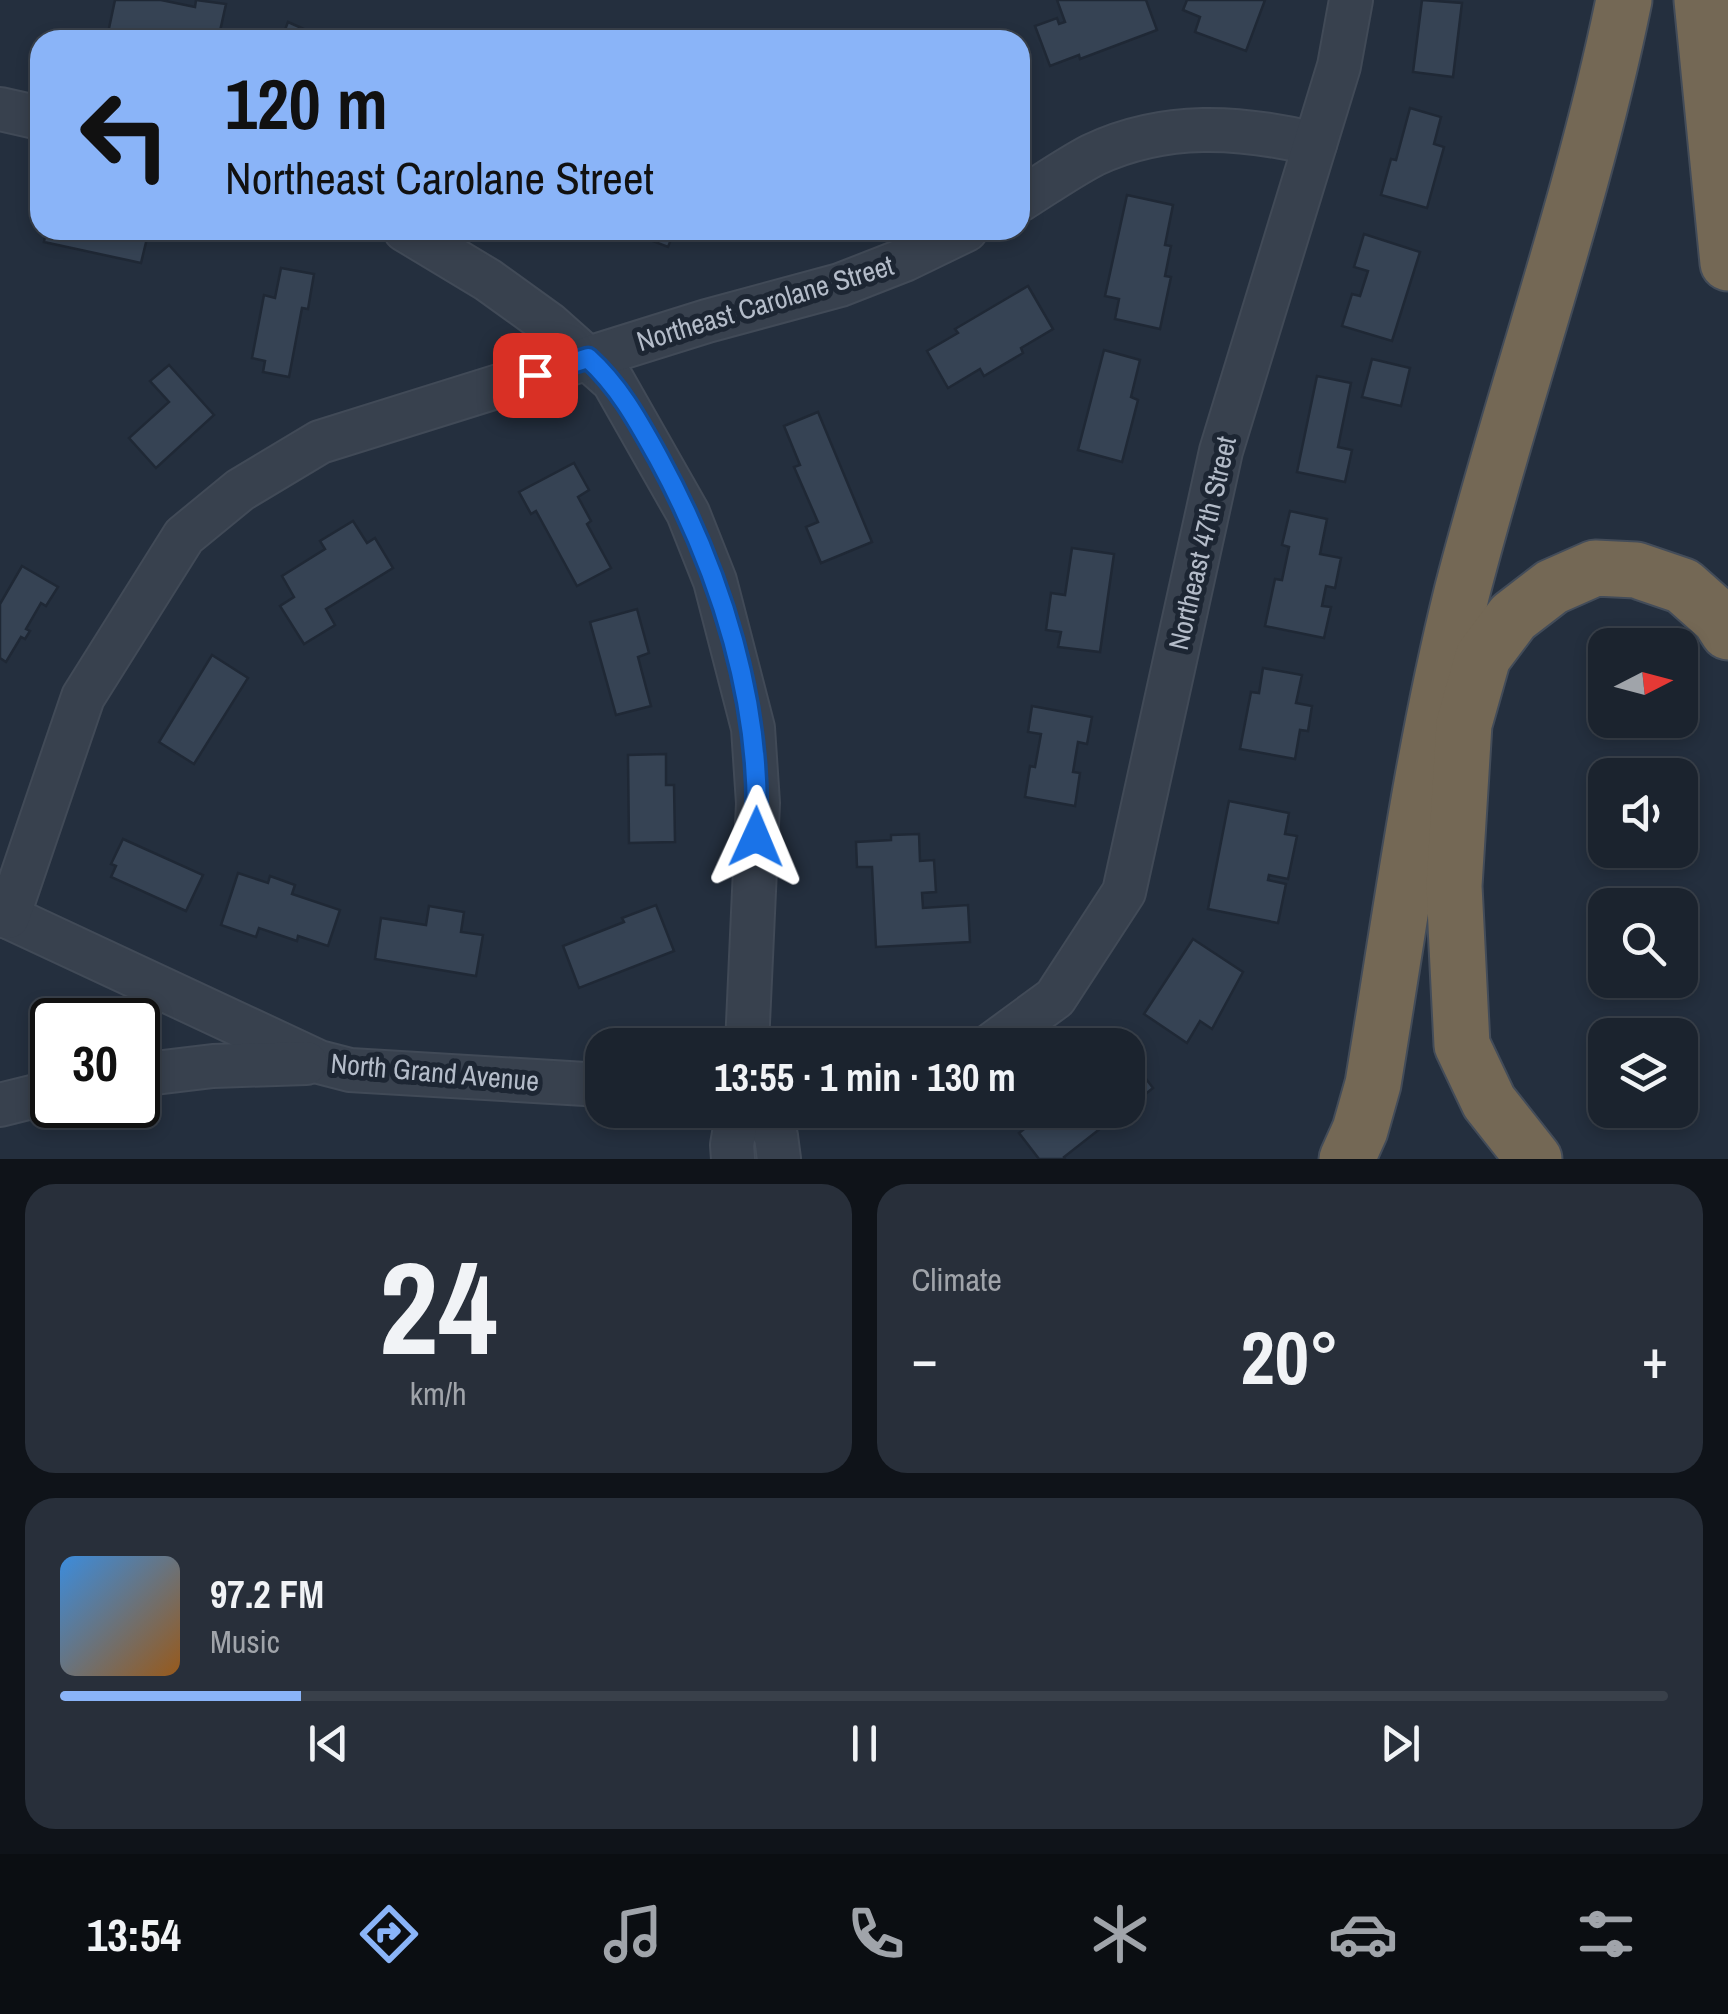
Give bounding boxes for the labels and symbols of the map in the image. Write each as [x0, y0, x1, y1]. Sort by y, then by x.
street label: Northeast Carolane Street [632, 246, 898, 360]
pin [493, 333, 578, 418]
street label: Northeast 47th Street [1159, 432, 1245, 654]
north arrow [1588, 628, 1698, 738]
position arrow [704, 785, 808, 889]
speed limit sign: 30 [30, 998, 160, 1128]
street label: North Grand Avenue [329, 1044, 541, 1100]

